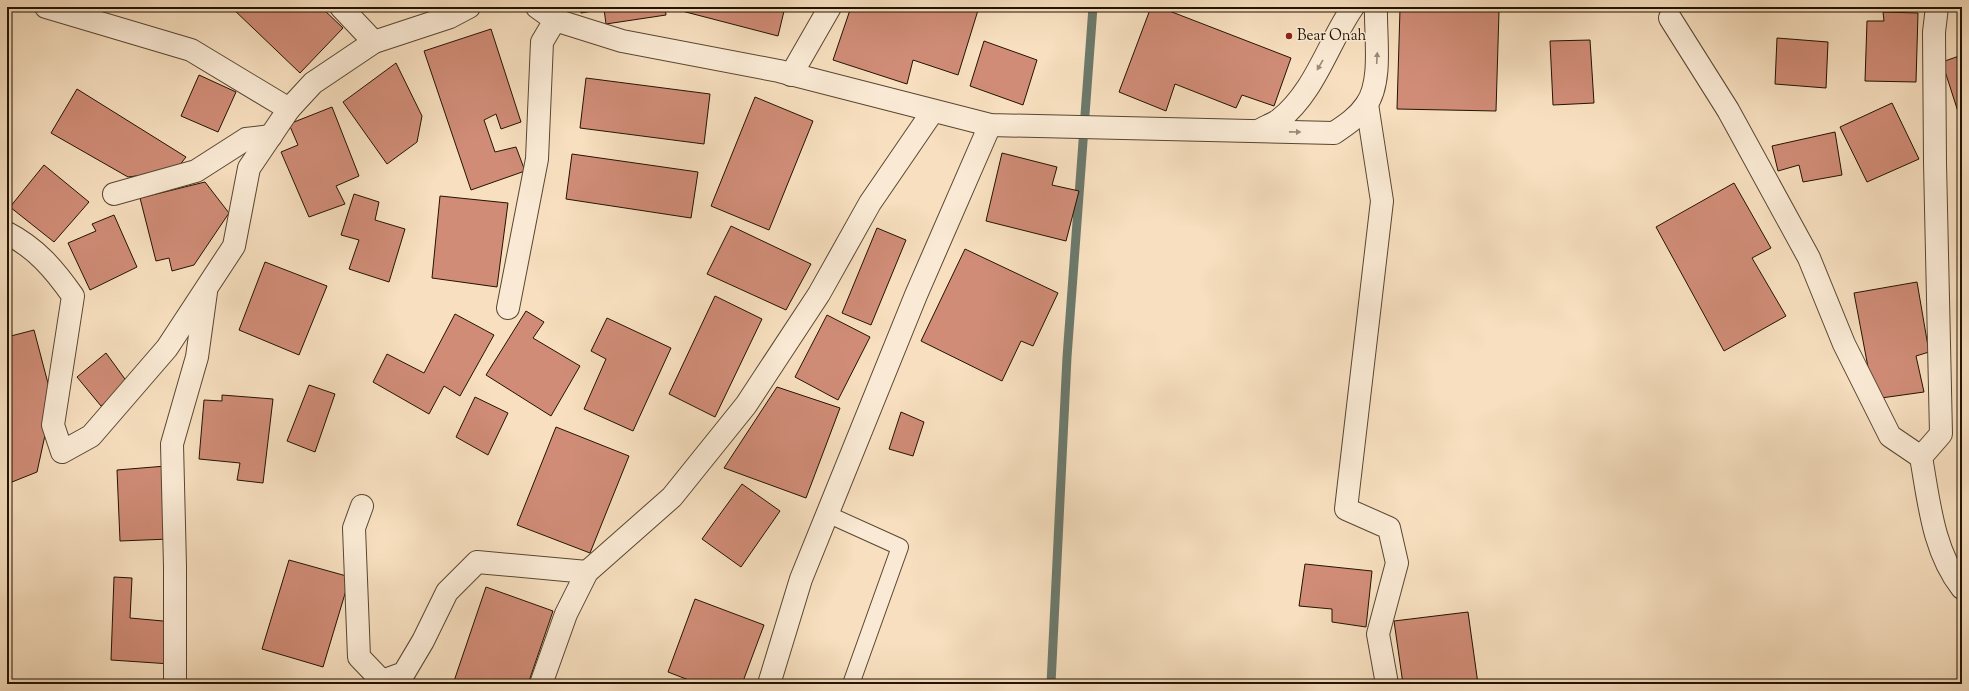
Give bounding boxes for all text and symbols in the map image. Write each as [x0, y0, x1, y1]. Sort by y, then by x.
place label: Bear Onah [1297, 26, 1367, 47]
marker: Bear Onah [1284, 31, 1294, 41]
one-way arrow [1373, 52, 1380, 64]
one-way arrow [1317, 60, 1324, 71]
one-way arrow [1289, 129, 1302, 135]

